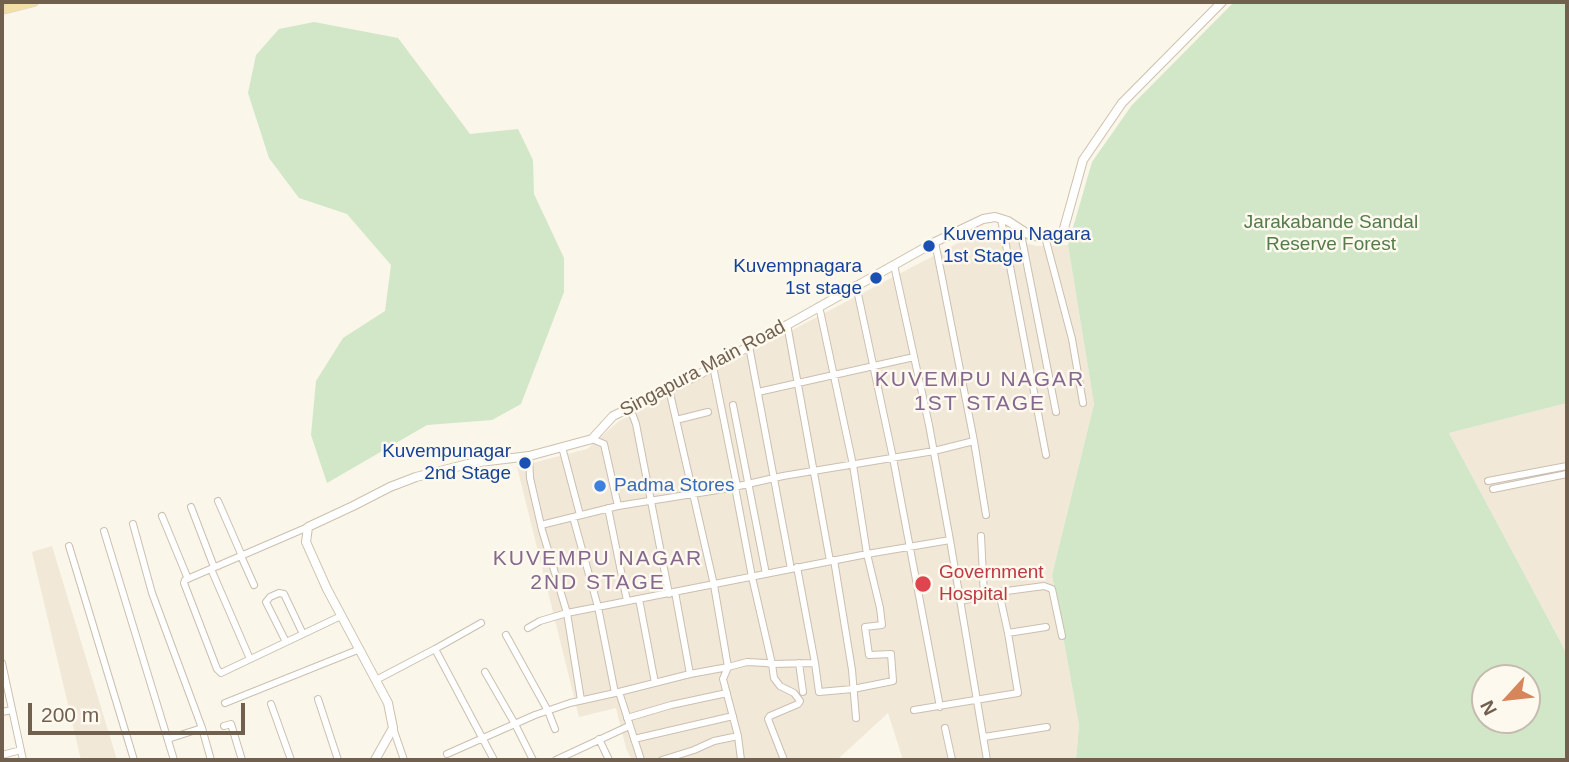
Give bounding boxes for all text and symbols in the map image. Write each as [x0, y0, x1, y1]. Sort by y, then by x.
park label: Jarakabande Sandal Reserve Forest [1244, 212, 1418, 256]
place label: Kuvempu Nagara 1st Stage [943, 224, 1091, 268]
marker: Kuvempu Nagara 1st Stage [921, 238, 937, 254]
place label: Kuvempnagara 1st stage [733, 256, 862, 300]
marker: Kuvempnagara 1st stage [868, 270, 884, 286]
street label: Singapura Main Road [617, 316, 789, 422]
district label: KUVEMPU NAGAR 1ST STAGE [876, 367, 1084, 417]
place label: Kuvempunagar 2nd Stage [382, 441, 511, 485]
marker: Kuvempunagar 2nd Stage [517, 455, 533, 471]
place label: Padma Stores [614, 475, 734, 497]
marker: Padma Stores [592, 478, 608, 494]
district label: KUVEMPU NAGAR 2ND STAGE [494, 546, 702, 596]
place label: Government Hospital [939, 562, 1044, 606]
marker: Government Hospital [913, 574, 933, 594]
north arrow [1471, 664, 1541, 734]
scale bar [32, 688, 248, 732]
text: N [1476, 697, 1501, 719]
text: 200 m [41, 703, 99, 726]

